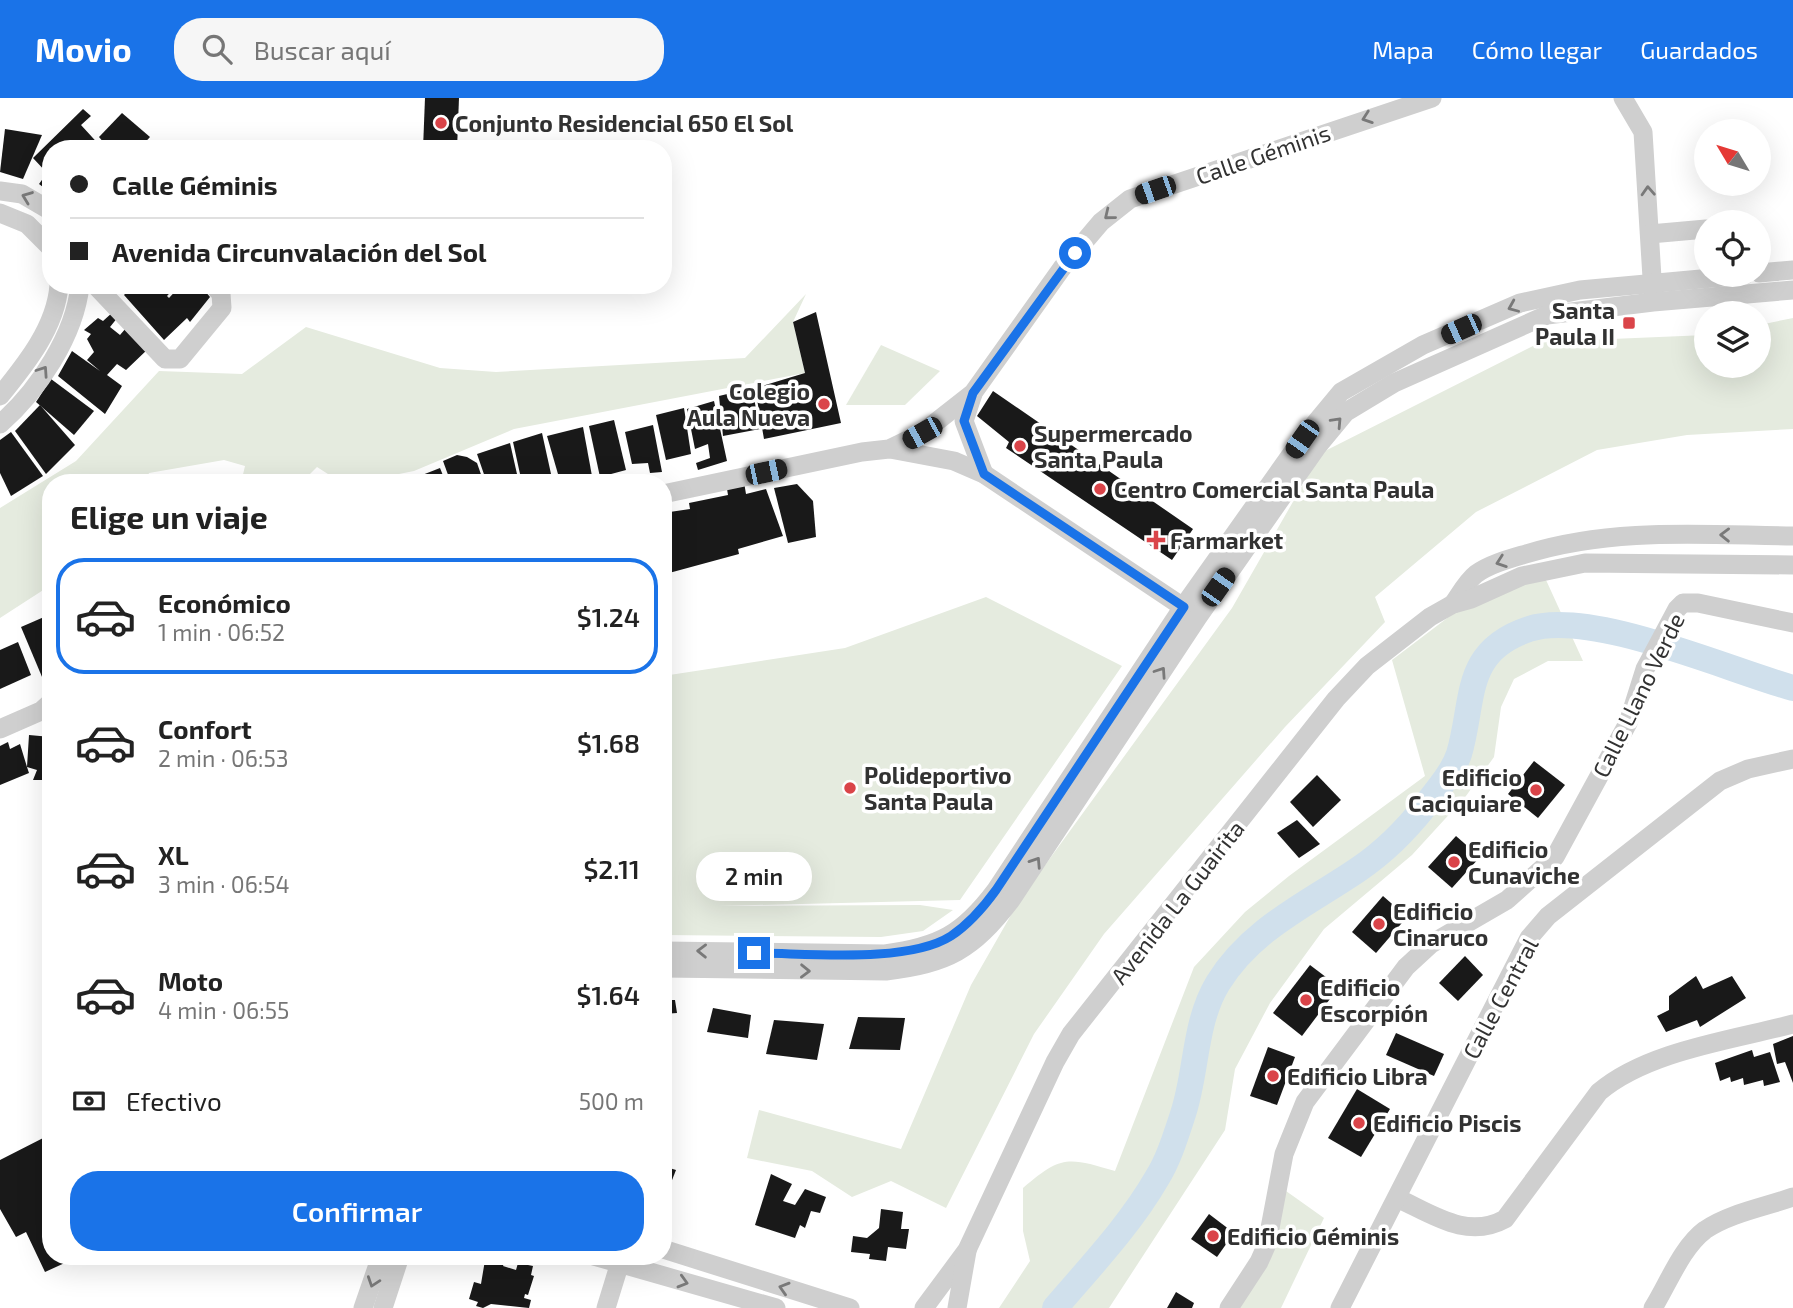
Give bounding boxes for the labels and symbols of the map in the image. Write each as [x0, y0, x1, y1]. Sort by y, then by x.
place label: Conjunto Residencial 650 El Sol [455, 109, 794, 137]
one-way arrow [1361, 110, 1373, 124]
marker: Conjunto Residencial 650 El Sol [433, 115, 449, 131]
street label: Calle Géminis [1192, 118, 1334, 190]
north arrow [1694, 119, 1771, 196]
car [1132, 173, 1179, 207]
one-way arrow [1641, 185, 1656, 196]
one-way arrow [22, 192, 34, 206]
one-way arrow [1105, 207, 1117, 220]
route start [1059, 237, 1091, 269]
place label: Santa Paula II [1535, 296, 1615, 350]
one-way arrow [1508, 298, 1520, 312]
car [1438, 311, 1485, 347]
marker: Santa Paula II [1621, 315, 1637, 331]
one-way arrow [35, 366, 47, 379]
place label: Colegio Aula Nueva [687, 377, 810, 431]
marker: Colegio Aula Nueva [816, 396, 832, 412]
car [899, 414, 946, 452]
car [1282, 416, 1323, 462]
one-way arrow [1328, 417, 1341, 430]
place label: Supermercado Santa Paula [1034, 419, 1193, 473]
marker: Supermercado Santa Paula [1012, 438, 1028, 454]
car [744, 457, 789, 487]
place label: Centro Comercial Santa Paula [1114, 475, 1434, 503]
marker: Centro Comercial Santa Paula [1092, 481, 1108, 497]
place label: Farmarket [1170, 526, 1283, 554]
one-way arrow [1719, 527, 1730, 543]
marker: Farmarket [1148, 532, 1164, 548]
one-way arrow [1495, 554, 1507, 568]
car [1198, 564, 1239, 610]
street label: Calle Llano Verde [1586, 608, 1690, 782]
one-way arrow [1153, 667, 1165, 680]
place label: Polideportivo Santa Paula [864, 761, 1012, 815]
place label: Edificio Caciquiare [1408, 763, 1522, 817]
marker: Polideportivo Santa Paula [842, 780, 858, 796]
marker: Edificio Caciquiare [1528, 782, 1544, 798]
street label: Avenida La Guairita [1104, 815, 1250, 989]
place label: Edificio Cunaviche [1468, 835, 1580, 889]
callout: 2 min [696, 852, 812, 900]
marker: Edificio Cunaviche [1446, 854, 1462, 870]
one-way arrow [1027, 857, 1040, 870]
place label: Edificio Cinaruco [1393, 897, 1488, 951]
marker: Edificio Cinaruco [1371, 916, 1387, 932]
street label: Calle Central [1456, 933, 1544, 1063]
route end [738, 937, 770, 969]
one-way arrow [697, 944, 708, 959]
one-way arrow [800, 963, 811, 978]
place label: Edificio Escorpión [1320, 973, 1428, 1027]
marker: Edificio Escorpión [1298, 992, 1314, 1008]
place label: Edificio Libra [1287, 1062, 1428, 1090]
marker: Edificio Libra [1265, 1068, 1281, 1084]
place label: Edificio Piscis [1373, 1109, 1521, 1137]
marker: Edificio Piscis [1351, 1115, 1367, 1131]
place label: Edificio Géminis [1227, 1222, 1399, 1250]
marker: Edificio Géminis [1205, 1228, 1221, 1244]
one-way arrow [677, 1274, 689, 1288]
one-way arrow [366, 1276, 381, 1288]
one-way arrow [779, 1281, 791, 1296]

